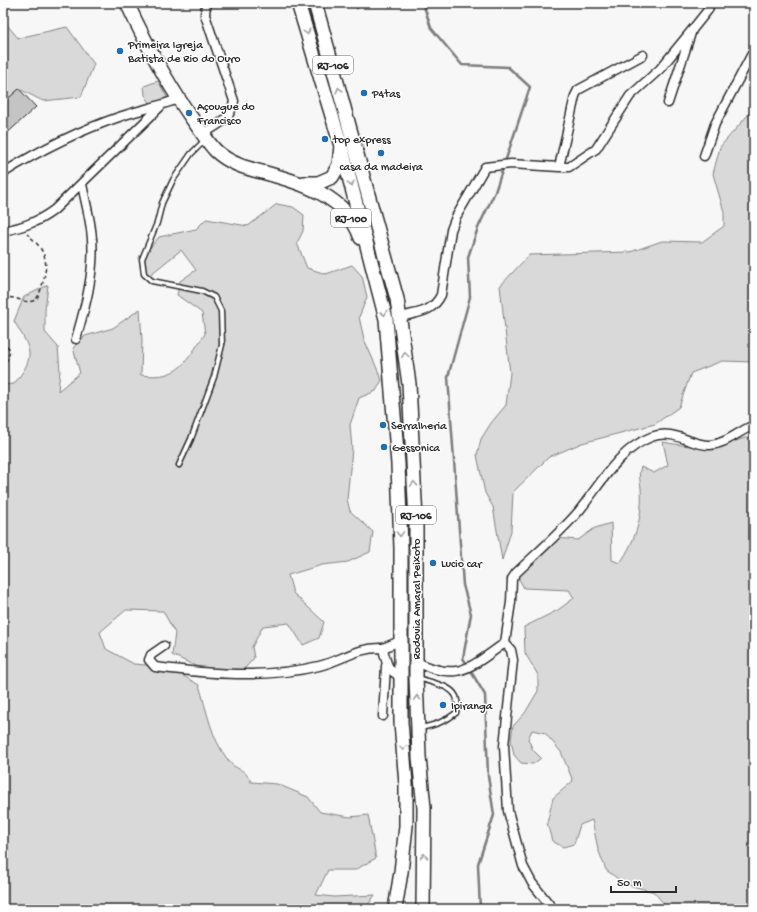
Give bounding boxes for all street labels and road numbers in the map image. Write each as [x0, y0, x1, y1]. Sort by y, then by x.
road number: RJ-106 [313, 56, 353, 74]
road number: RJ-100 [331, 209, 371, 227]
road number: RJ-106 [396, 506, 436, 524]
street label: Rodovia Amaral Peixoto [411, 539, 425, 659]

